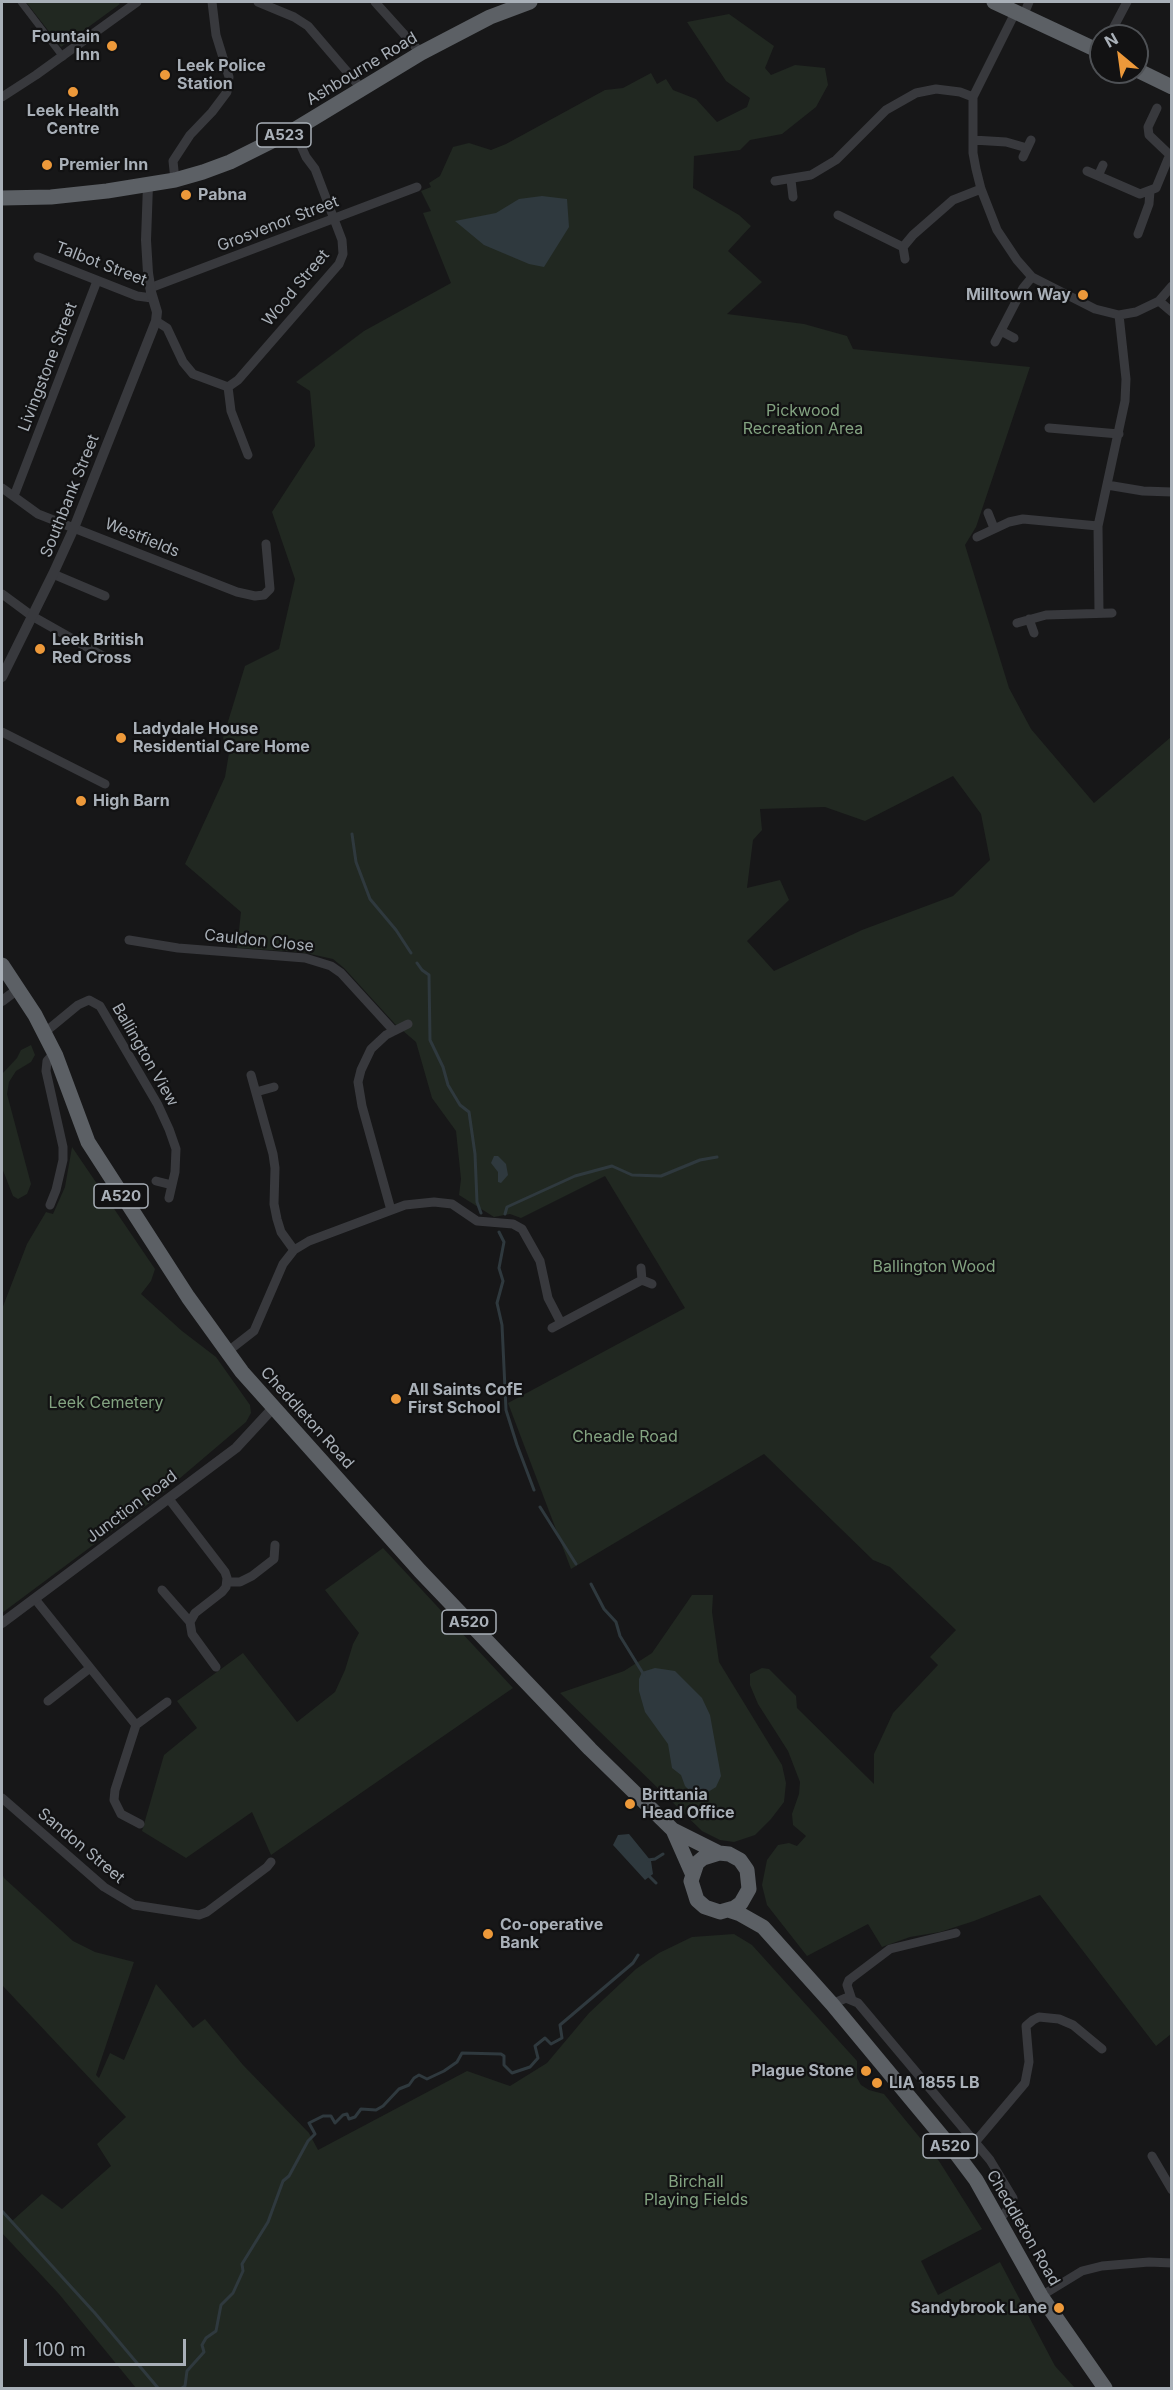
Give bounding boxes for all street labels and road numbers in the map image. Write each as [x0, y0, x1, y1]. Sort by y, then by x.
street label: Ashbourne Road [303, 28, 421, 110]
road number: A523 [257, 123, 311, 147]
street label: Grosvenor Street [215, 192, 341, 256]
street label: Talbot Street [53, 238, 149, 290]
street label: Wood Street [259, 246, 333, 330]
street label: Livingstone Street [15, 300, 81, 434]
street label: Southbank Street [37, 432, 103, 560]
street label: Westfields [102, 514, 182, 562]
street label: Cauldon Close [203, 926, 315, 956]
street label: Ballington View [108, 1000, 182, 1110]
road number: A520 [94, 1184, 148, 1208]
street label: Cheddleton Road [256, 1363, 358, 1473]
street label: Junction Road [83, 1467, 181, 1547]
road number: A520 [442, 1610, 496, 1634]
street label: Sandon Street [34, 1804, 128, 1888]
road number: A520 [923, 2134, 977, 2158]
street label: Cheddleton Road [982, 2167, 1064, 2289]

